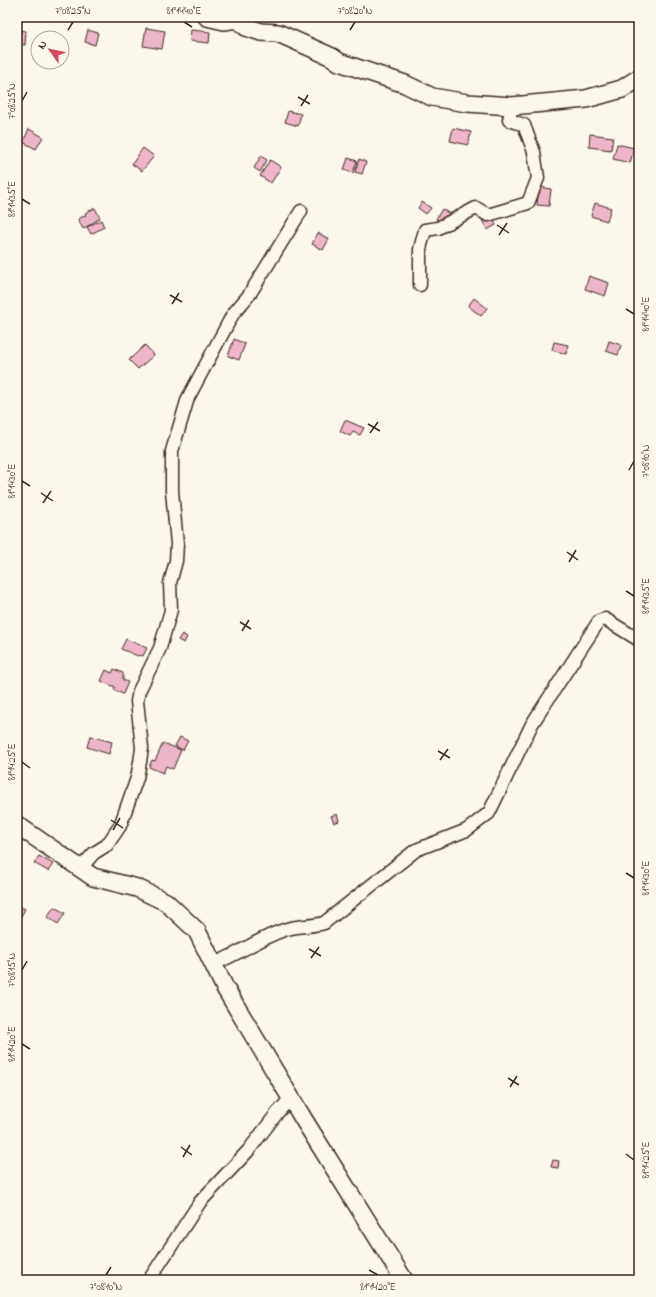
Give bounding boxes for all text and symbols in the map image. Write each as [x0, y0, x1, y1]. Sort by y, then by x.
text: 7°08'25"N [55, 4, 91, 19]
text: 81°14'40"E [167, 4, 201, 19]
text: 7°08'20"N [338, 4, 372, 19]
north arrow [30, 30, 70, 70]
text: N [34, 38, 51, 53]
text: 7°08'25"N [5, 83, 20, 119]
text: 81°14'35"E [5, 181, 20, 217]
text: 81°14'40"E [639, 297, 654, 331]
text: 7°08'10"N [639, 444, 654, 477]
text: 81°14'30"E [5, 464, 20, 498]
text: 81°14'35"E [639, 578, 654, 614]
text: 81°14'25"E [5, 743, 20, 781]
text: 81°14'30"E [639, 861, 654, 895]
text: 7°08'15"N [5, 953, 20, 987]
text: 81°14'20"E [5, 1026, 20, 1062]
text: 81°14'25"E [639, 1141, 654, 1179]
text: 7°08'10"N [90, 1280, 123, 1295]
text: 81°14'20"E [360, 1280, 396, 1295]

